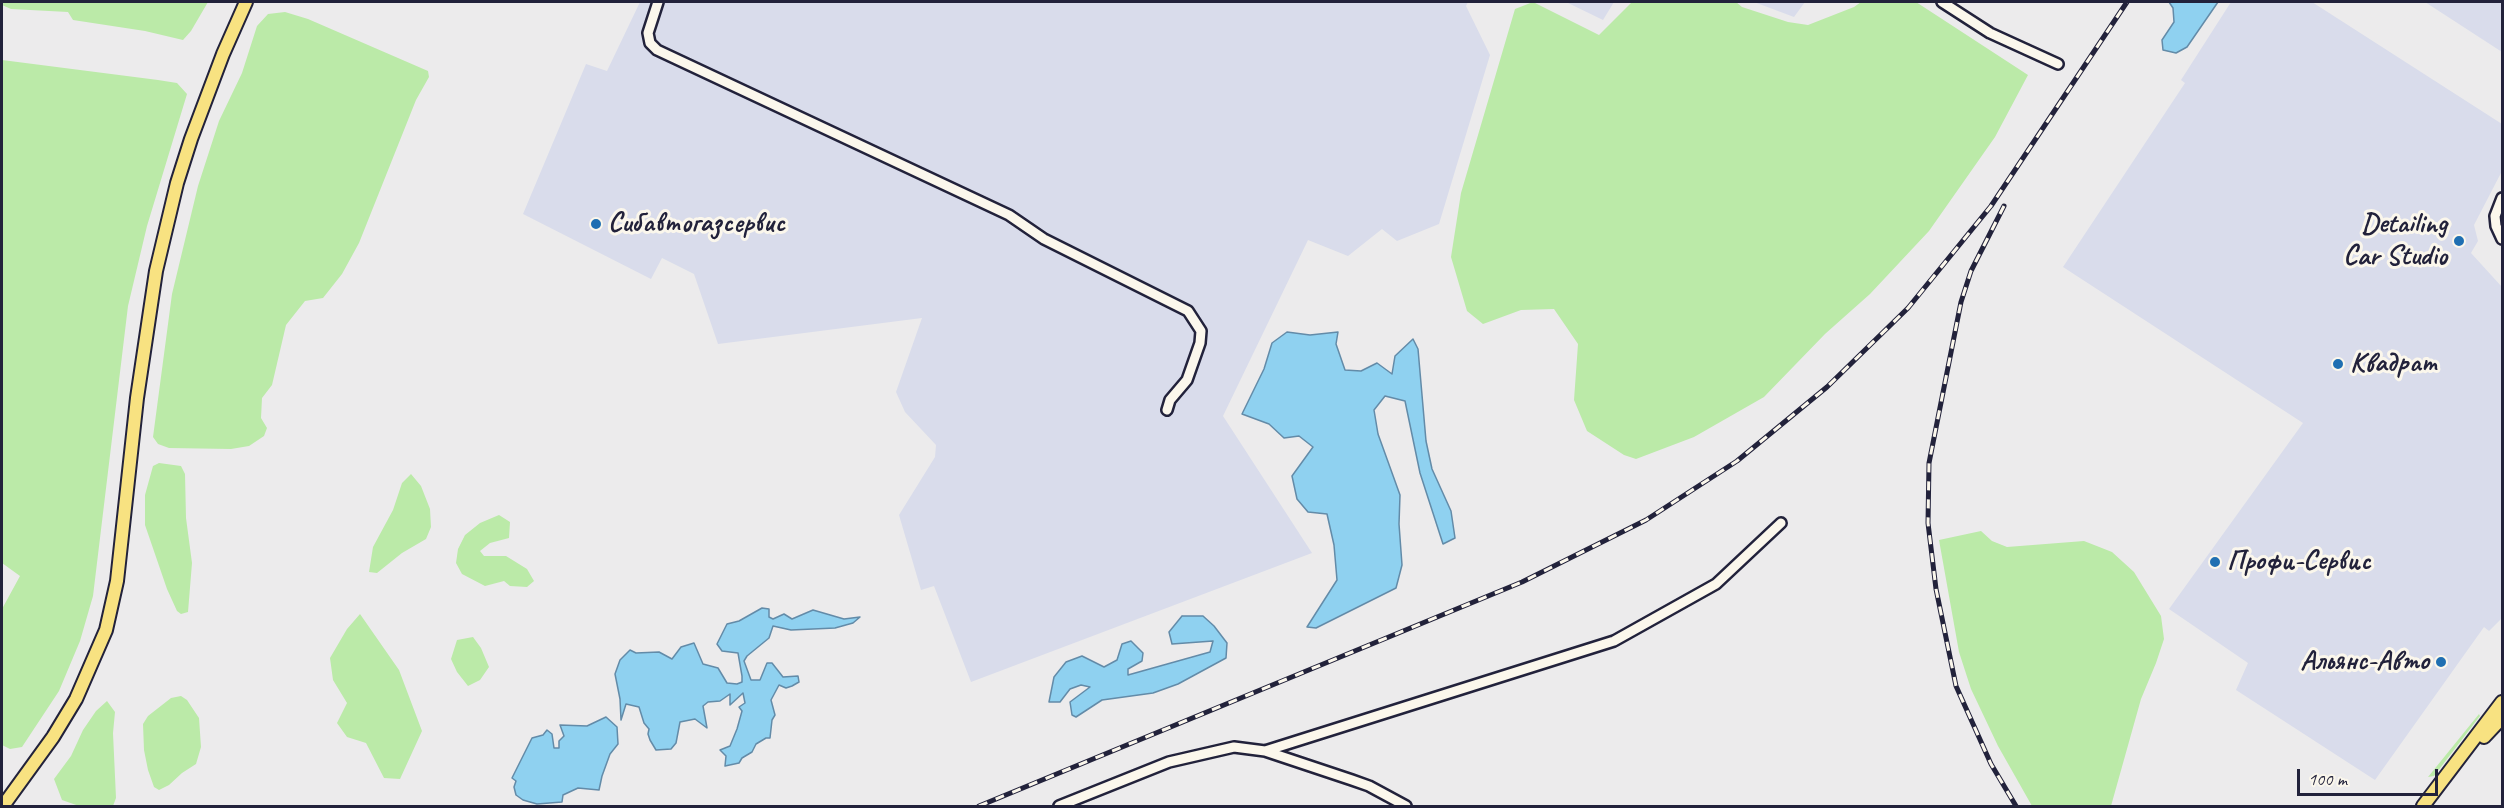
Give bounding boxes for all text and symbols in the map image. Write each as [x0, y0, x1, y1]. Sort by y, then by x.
place label: Сибавтогазсервис [608, 207, 785, 241]
place label: Detailing Car Studio [2343, 208, 2447, 274]
marker: Сибавтогазсервис [589, 217, 603, 231]
marker: Detailing Car Studio [2452, 234, 2466, 248]
place label: Квадрат [2350, 347, 2436, 381]
marker: Квадрат [2331, 357, 2345, 371]
place label: Профи-Сервис [2227, 545, 2371, 579]
marker: Профи-Сервис [2208, 555, 2222, 569]
place label: Альянс-Авто [2300, 645, 2429, 679]
marker: Альянс-Авто [2434, 655, 2448, 669]
scale bar [2300, 757, 2441, 795]
text: 100 m [2308, 768, 2347, 790]

